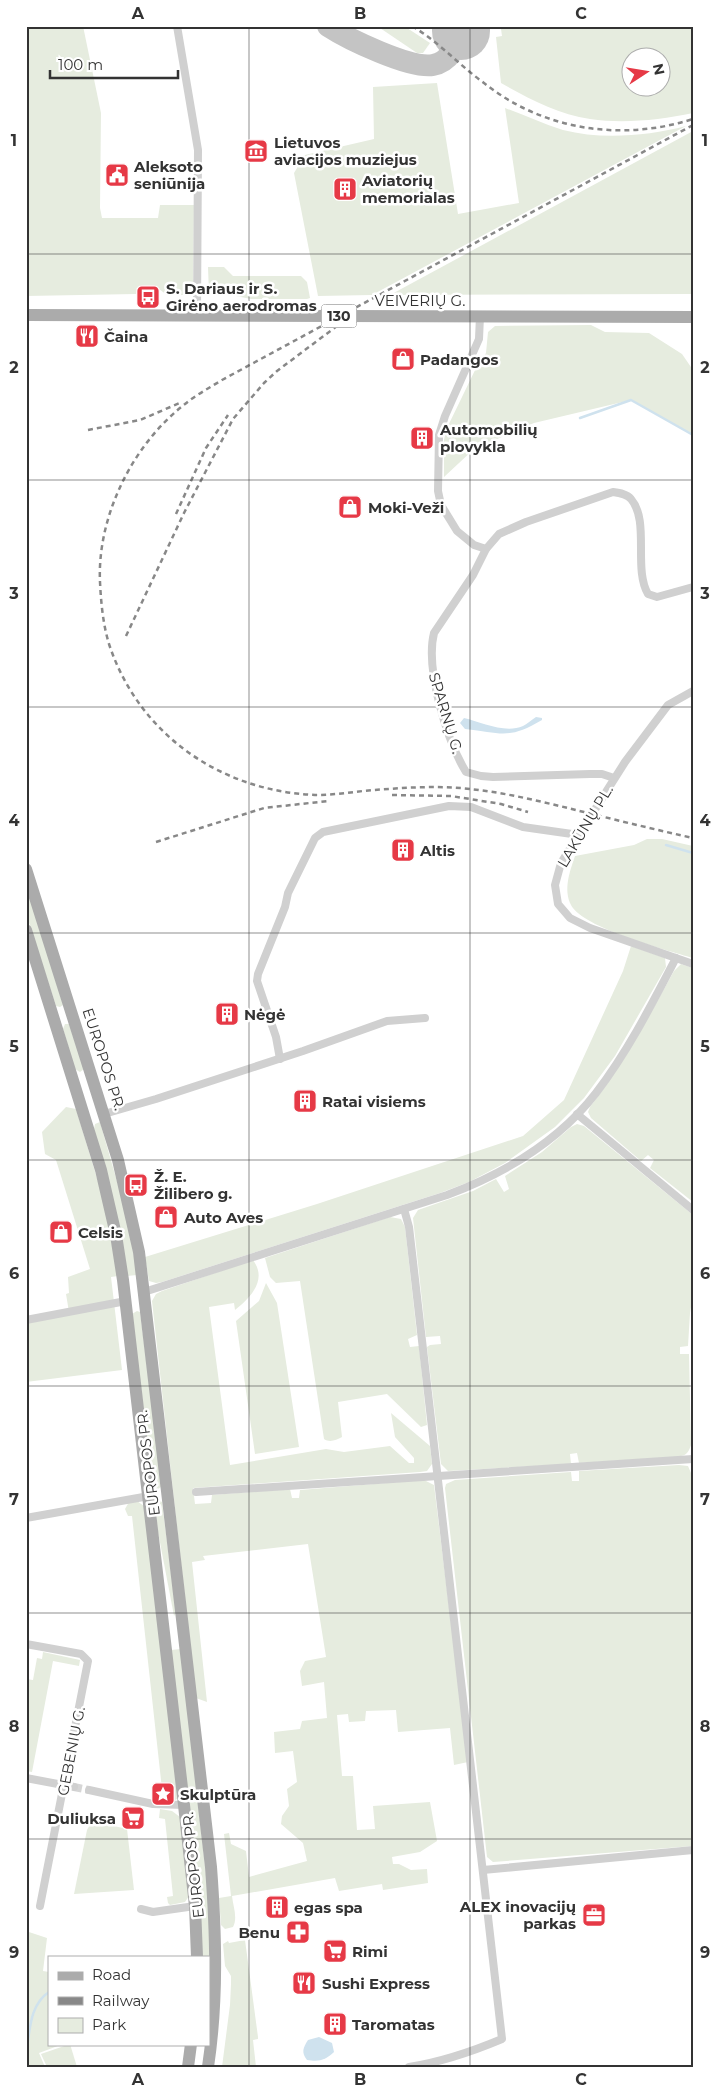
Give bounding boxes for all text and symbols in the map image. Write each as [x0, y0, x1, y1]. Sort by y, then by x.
text: A [131, 4, 145, 23]
text: B [354, 4, 366, 23]
text: C [575, 4, 587, 23]
scale bar [50, 48, 178, 80]
north arrow [622, 48, 672, 98]
text: 100 m [58, 55, 103, 74]
text: N [649, 62, 669, 77]
text: 1 [11, 131, 17, 150]
text: 1 [702, 131, 708, 150]
place label: Lietuvos aviacijos muziejus [274, 133, 417, 169]
museum icon: Lietuvos aviacijos muziejus [243, 138, 269, 164]
place label: Aleksoto seniūnija [133, 157, 205, 193]
public building icon: Aleksoto seniūnija [104, 162, 130, 188]
place label: Aviatorių memorialas [361, 171, 455, 207]
building icon: Aviatorių memorialas [332, 176, 358, 202]
place label: S. Dariaus ir S. Girėno aerodromas [166, 279, 317, 315]
bus stop icon: S. Dariaus ir S. Girėno aerodromas [135, 284, 161, 310]
street label: VEIVERIŲ G. [375, 291, 465, 310]
road number: 130 [322, 304, 356, 328]
restaurant icon: Čaina [74, 323, 100, 349]
place label: Čaina [104, 327, 148, 346]
shop icon: Padangos [390, 346, 416, 372]
place label: Padangos [420, 350, 498, 369]
text: 2 [9, 358, 19, 377]
text: 2 [700, 358, 710, 377]
place label: Automobilių plovykla [439, 420, 538, 456]
building icon: Automobilių plovykla [409, 425, 435, 451]
shop icon: Moki-Veži [337, 494, 363, 520]
place label: Moki-Veži [368, 498, 444, 517]
text: 3 [8, 584, 19, 603]
text: 3 [699, 584, 710, 603]
street label: SPARNŲ G. [425, 670, 467, 756]
street label: LAKŪNŲ PL. [553, 781, 617, 871]
text: 4 [8, 811, 20, 830]
text: 4 [699, 811, 711, 830]
building icon: Altis [390, 837, 416, 863]
place label: Altis [419, 841, 455, 860]
building icon: Nėgė [214, 1001, 240, 1027]
street label: EUROPOS PR. [79, 1005, 129, 1113]
place label: Nėgė [244, 1005, 286, 1024]
text: 5 [9, 1037, 19, 1056]
text: 5 [700, 1037, 710, 1056]
building icon: Ratai visiems [292, 1088, 318, 1114]
place label: Ratai visiems [322, 1092, 426, 1111]
place label: Ž. E. Žilibero g. [154, 1167, 232, 1203]
bus stop icon: Ž. E. Žilibero g. [123, 1172, 149, 1198]
shop icon: Auto Aves [153, 1204, 179, 1230]
place label: Auto Aves [183, 1208, 263, 1227]
shop icon: Celsis [48, 1219, 74, 1245]
place label: Celsis [78, 1223, 123, 1242]
text: 6 [9, 1264, 19, 1283]
text: 6 [700, 1264, 710, 1283]
street label: EUROPOS PR. [132, 1409, 164, 1517]
text: 7 [9, 1490, 19, 1509]
text: 7 [700, 1490, 710, 1509]
street label: GEBENIŲ G. [53, 1705, 89, 1797]
text: 8 [9, 1717, 19, 1736]
text: 8 [700, 1717, 710, 1736]
place icon: Skulptūra [150, 1781, 176, 1807]
place label: Skulptūra [180, 1785, 256, 1804]
supermarket icon: Duliuksa [120, 1805, 146, 1831]
place label: Duliuksa [47, 1809, 116, 1828]
street label: EUROPOS PR. [178, 1811, 208, 1919]
building icon: egas spa [264, 1894, 290, 1920]
place label: ALEX inovacijų parkas [459, 1897, 576, 1933]
place label: egas spa [294, 1898, 363, 1917]
office icon: ALEX inovacijų parkas [581, 1902, 607, 1928]
pharmacy icon: Benu [285, 1919, 311, 1945]
place label: Benu [238, 1923, 280, 1942]
supermarket icon: Rimi [322, 1938, 348, 1964]
place label: Rimi [352, 1942, 388, 1961]
text: 9 [9, 1943, 19, 1962]
text: 9 [700, 1943, 710, 1962]
legend [48, 1956, 210, 2046]
text: Road [92, 1965, 131, 1984]
restaurant icon: Sushi Express [291, 1970, 317, 1996]
place label: Sushi Express [322, 1974, 430, 1993]
text: Railway [92, 1991, 150, 2010]
building icon: Taromatas [322, 2011, 348, 2037]
text: Park [92, 2015, 126, 2034]
place label: Taromatas [352, 2015, 435, 2034]
text: A [131, 2070, 145, 2089]
text: B [354, 2070, 366, 2089]
text: C [575, 2070, 587, 2089]

